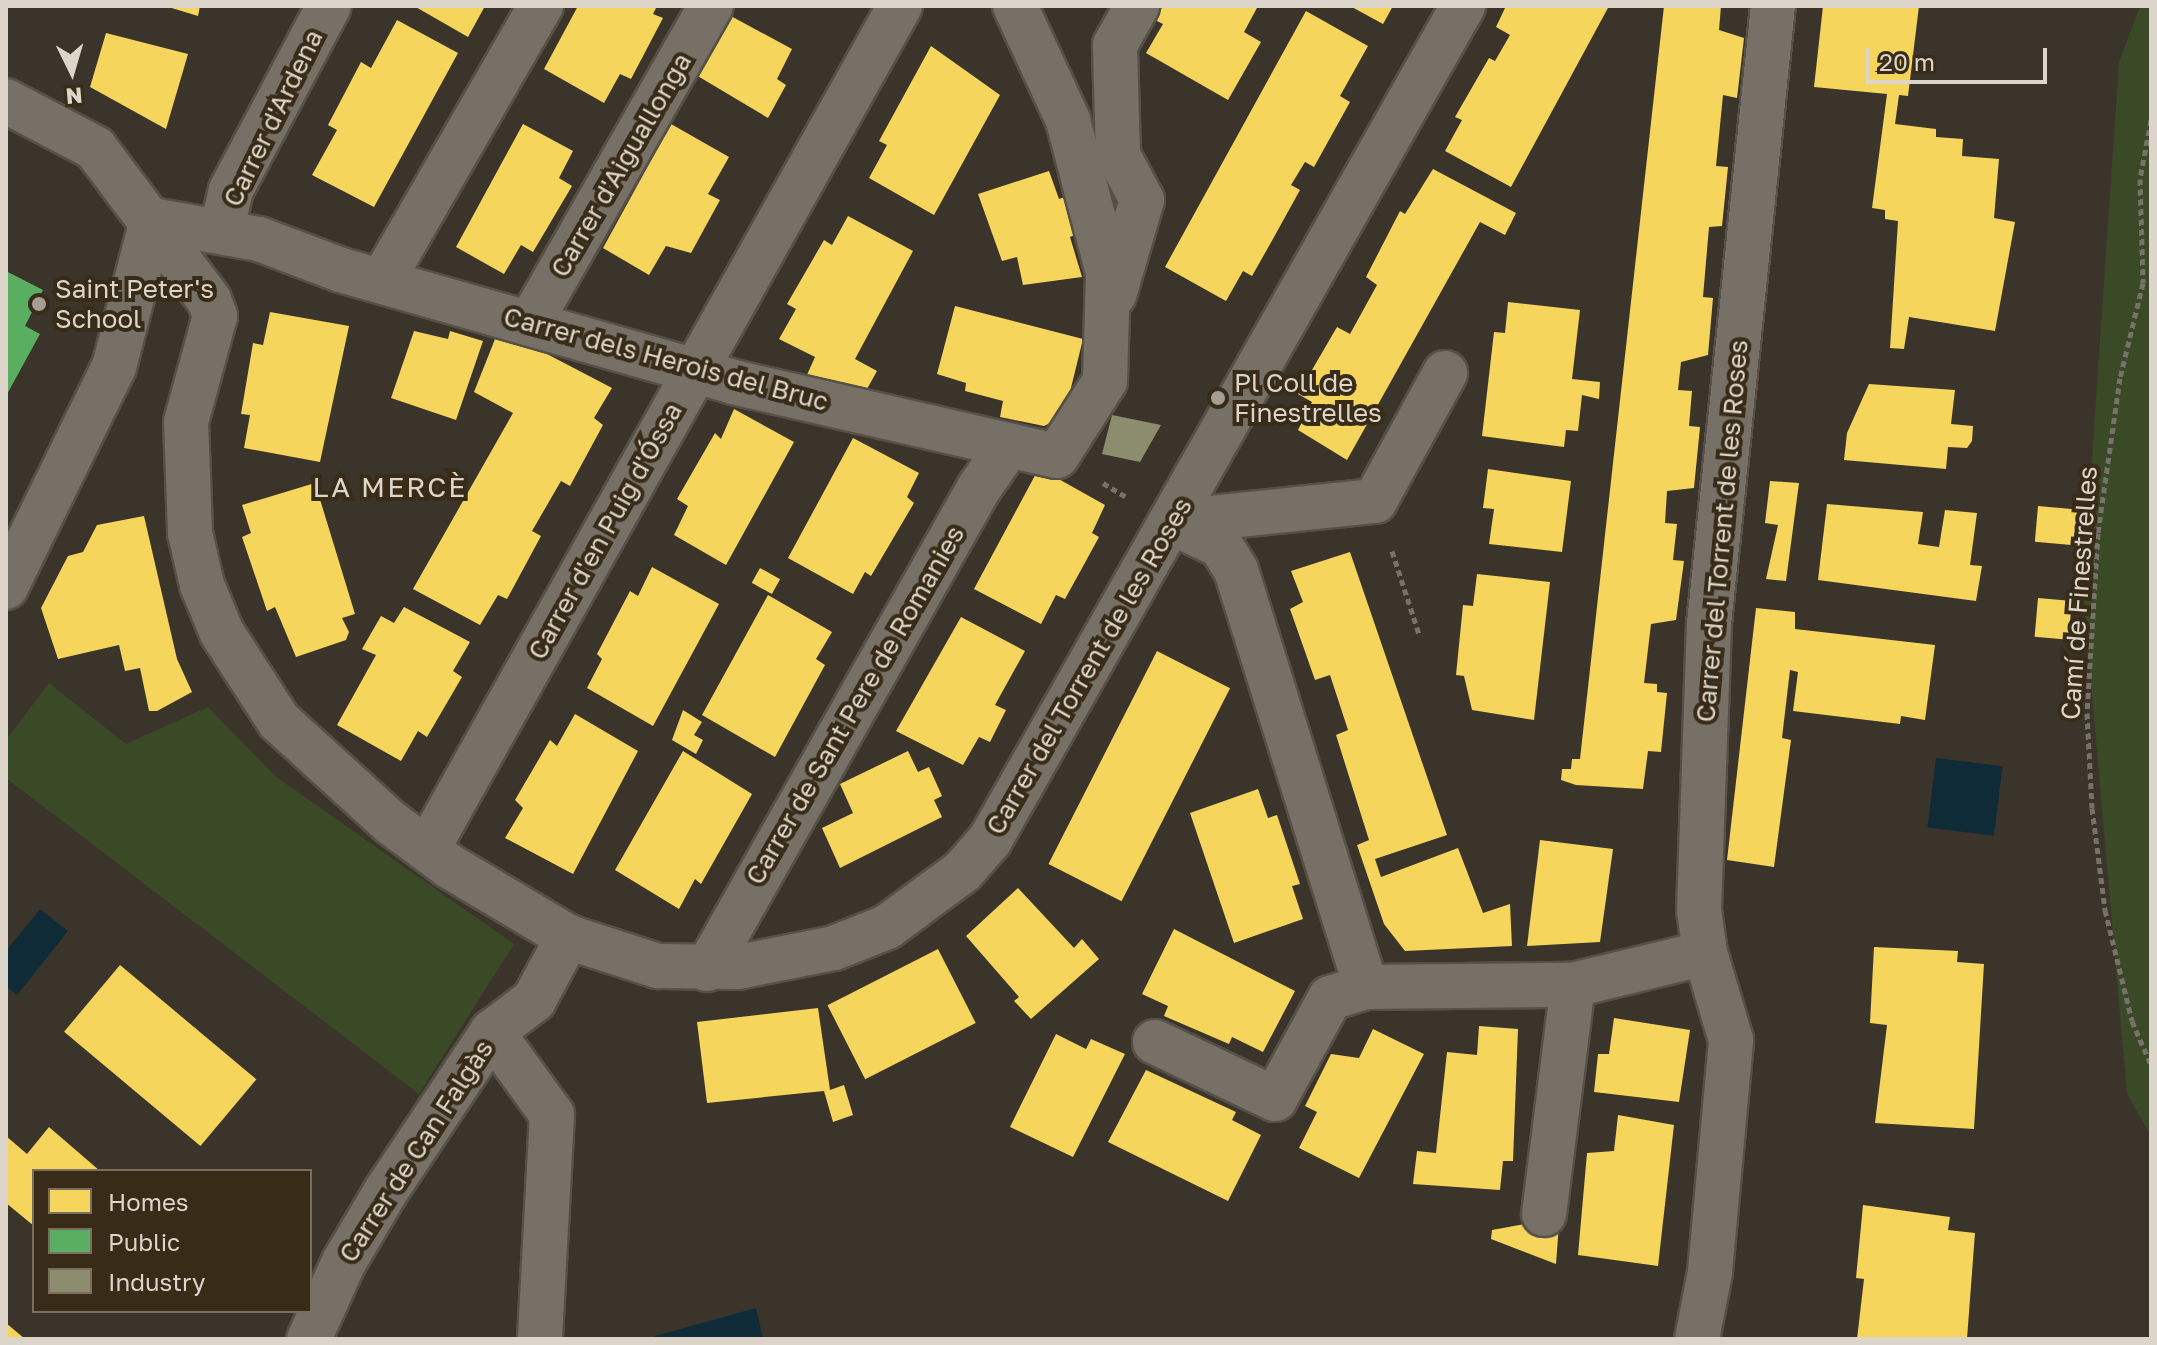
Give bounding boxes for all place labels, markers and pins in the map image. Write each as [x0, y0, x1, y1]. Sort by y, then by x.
place label: Saint Peter's School [55, 273, 214, 334]
marker: Saint Peter's School [30, 295, 48, 313]
place label: Pl Coll de Finestrelles [1234, 367, 1382, 428]
marker: Pl Coll de Finestrelles [1209, 389, 1227, 407]

